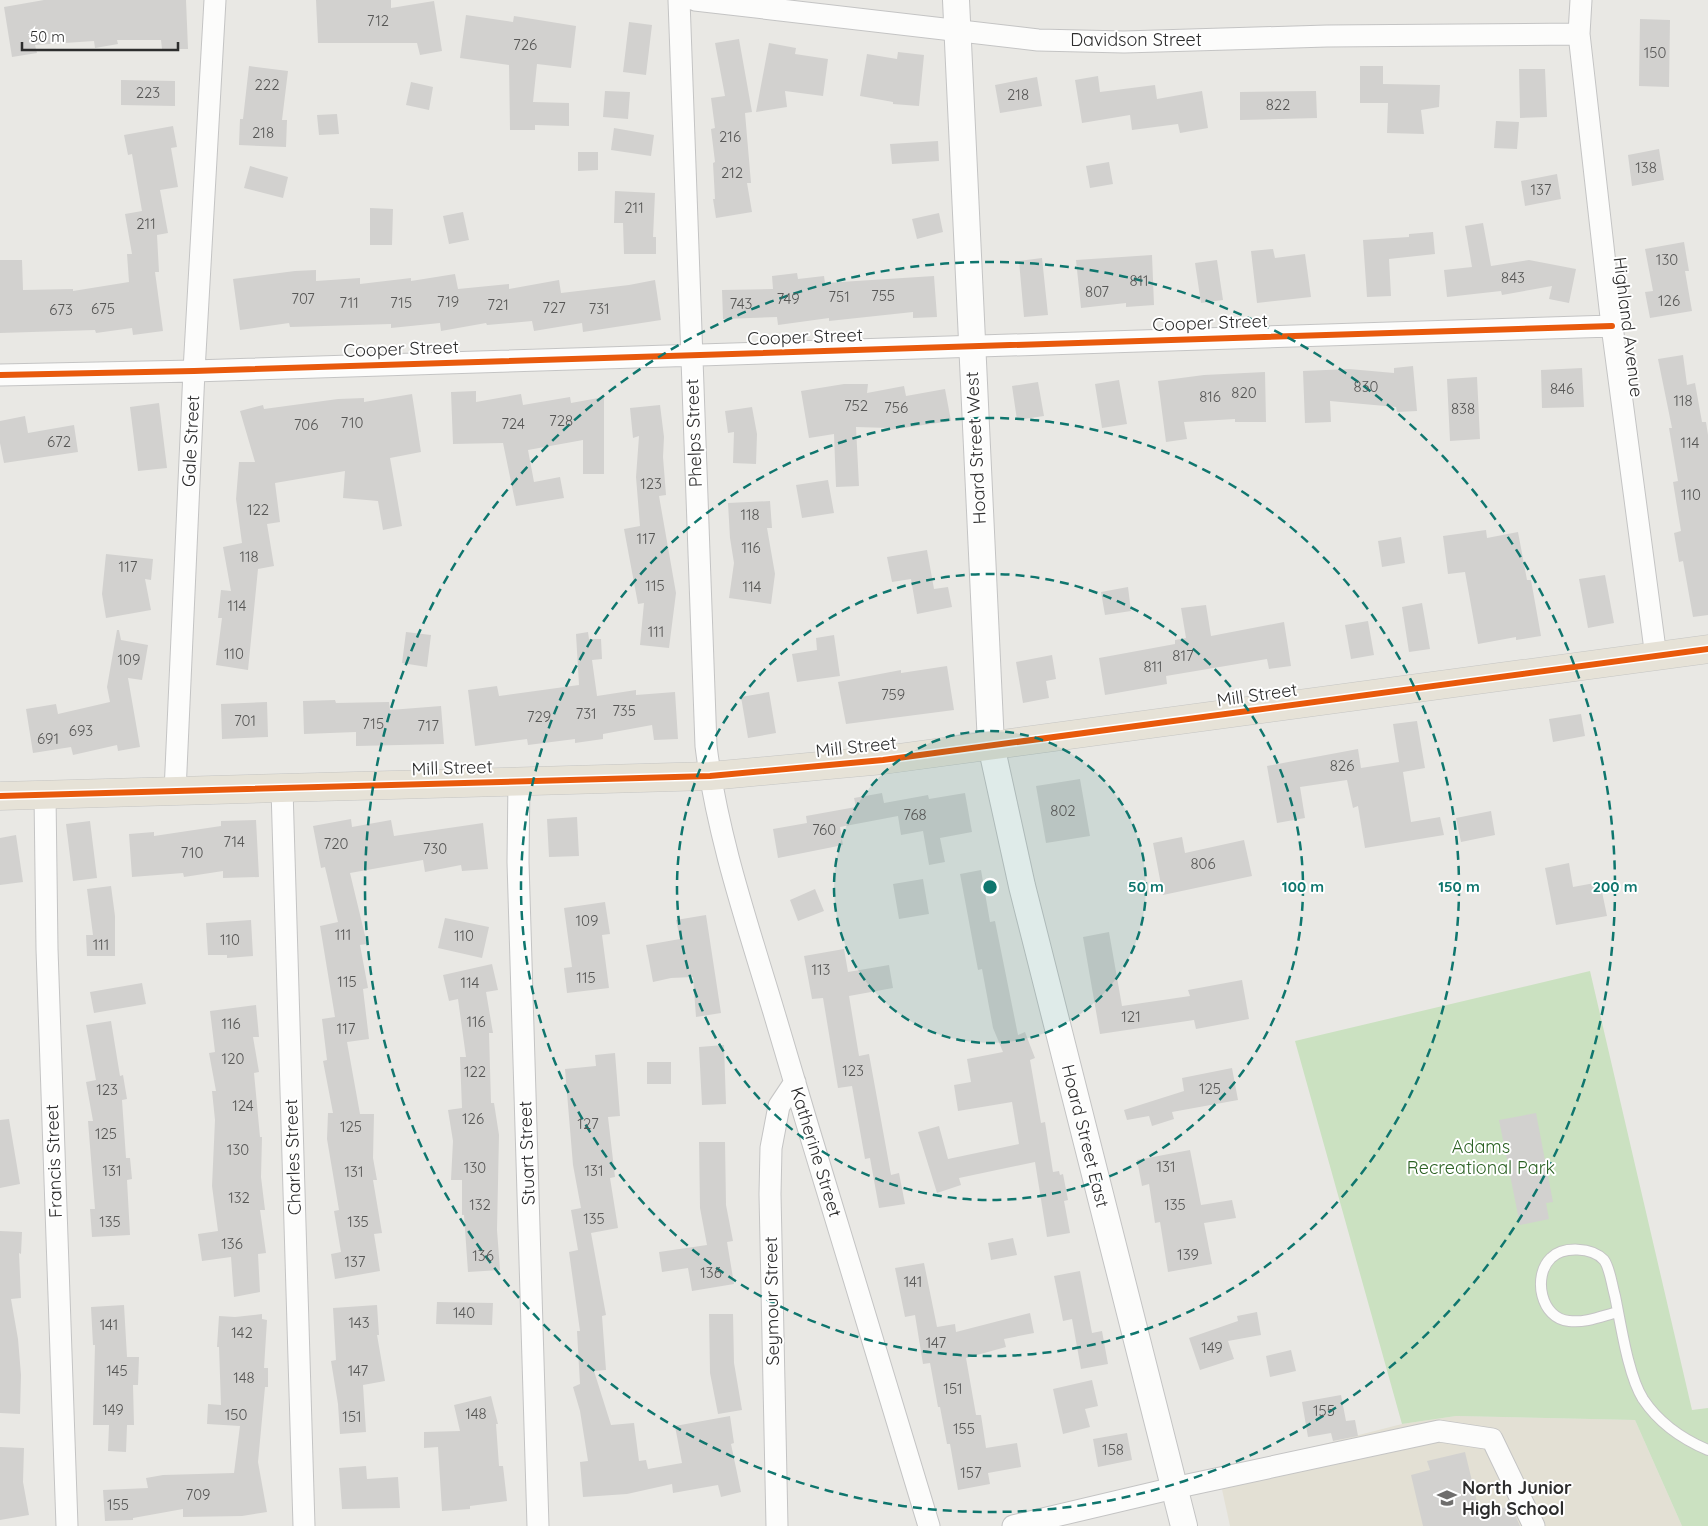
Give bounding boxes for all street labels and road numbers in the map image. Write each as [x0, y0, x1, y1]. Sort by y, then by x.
street label: Davidson Street [1070, 28, 1202, 51]
street label: Highland Avenue [1608, 256, 1649, 398]
street label: Cooper Street [1152, 309, 1268, 336]
street label: Cooper Street [747, 323, 863, 350]
street label: Cooper Street [343, 335, 459, 362]
street label: Hoard Street West [960, 371, 991, 525]
street label: Phelps Street [680, 378, 707, 488]
street label: Gale Street [177, 394, 204, 487]
street label: Mill Street [1215, 677, 1299, 712]
street label: Mill Street [814, 731, 897, 762]
street label: Mill Street [411, 755, 493, 780]
street label: Hoard Street East [1057, 1062, 1114, 1210]
street label: Katherine Street [786, 1084, 847, 1220]
street label: Charles Street [279, 1098, 306, 1216]
street label: Stuart Street [513, 1100, 540, 1206]
street label: Francis Street [40, 1104, 67, 1218]
street label: Seymour Street [759, 1236, 784, 1366]

